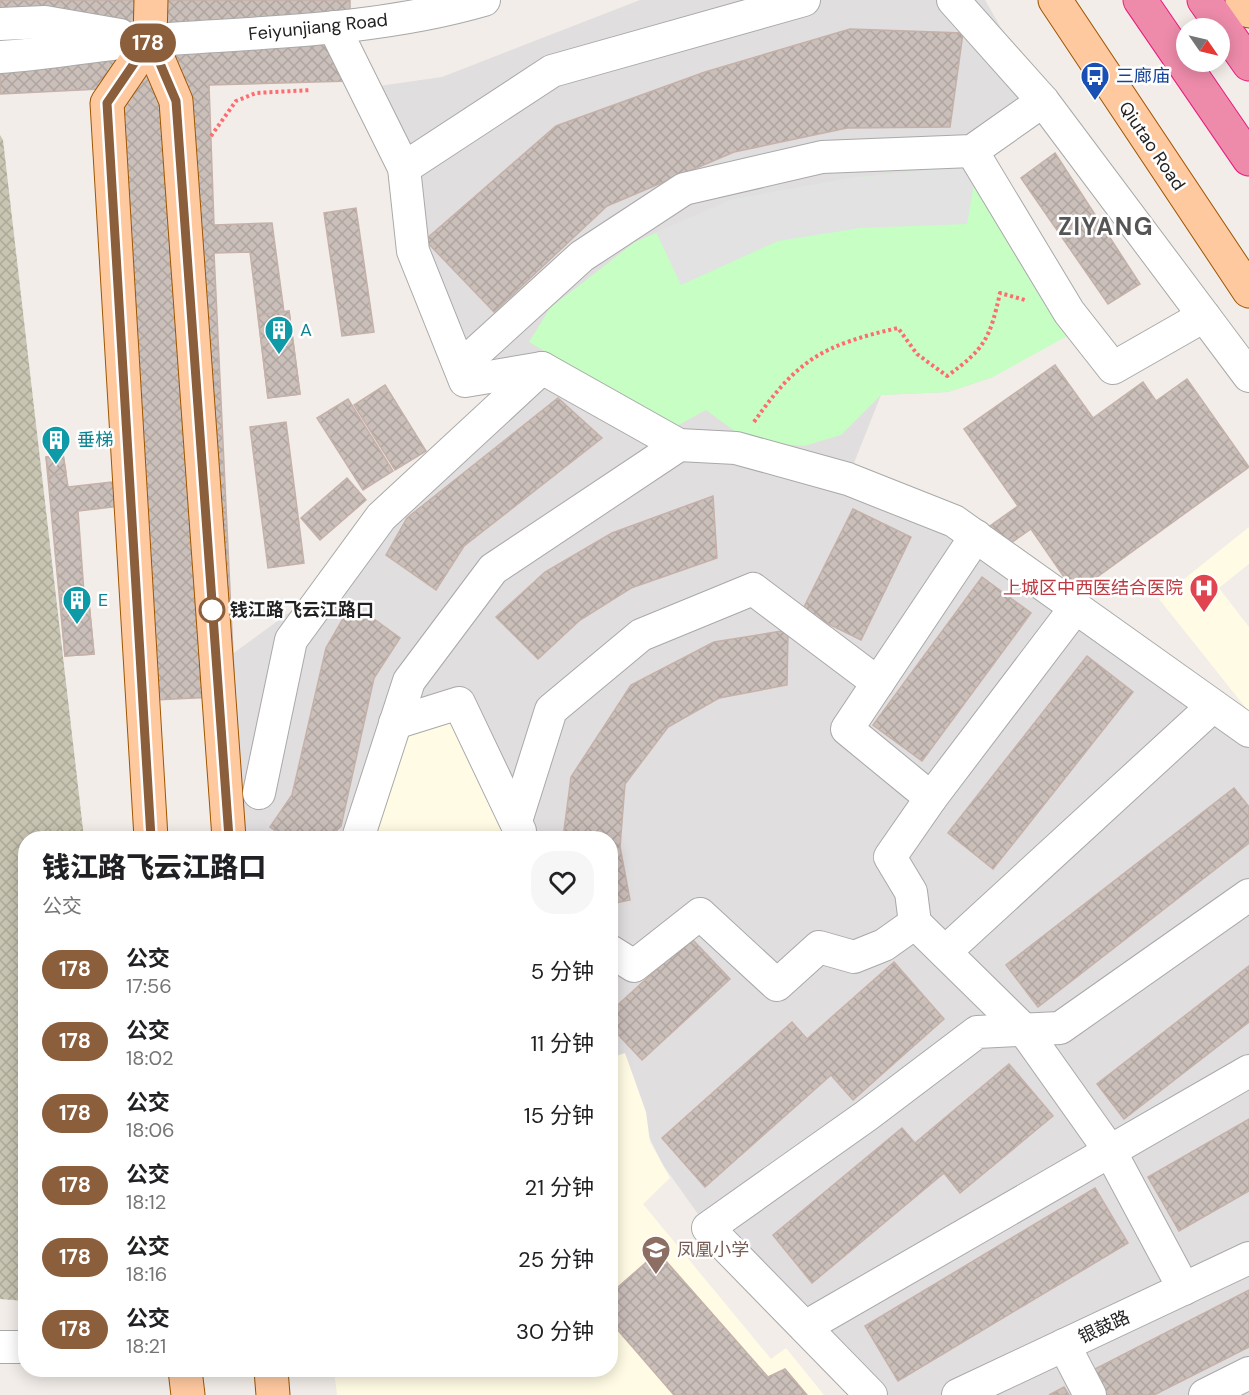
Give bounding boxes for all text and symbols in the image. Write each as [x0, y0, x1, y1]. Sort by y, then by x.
street label: Feiyunjiang Road [247, 8, 389, 46]
north arrow [1176, 18, 1230, 72]
map controls [1176, 18, 1230, 72]
line badge: 178 [114, 24, 182, 63]
text: 178 [132, 29, 164, 57]
bus stop icon: 三廊庙 [1079, 60, 1111, 102]
place label: 三廊庙 [1116, 64, 1170, 88]
street label: Qiutao Road [1113, 97, 1191, 195]
district label: ZIYANG [1058, 211, 1154, 242]
building icon: A [263, 314, 295, 356]
place label: A [300, 318, 312, 342]
building icon: 垂梯 [40, 424, 72, 466]
place label: 垂梯 [77, 428, 113, 452]
hospital icon: 上城区中西医结合医院 [1188, 572, 1220, 614]
place label: 上城区中西医结合医院 [1003, 576, 1183, 600]
building icon: E [61, 584, 93, 626]
place label: E [98, 588, 108, 612]
marker: 钱江路飞云江路口 [199, 597, 225, 623]
place label: 钱江路飞云江路口 [230, 598, 374, 622]
text: 钱江路飞云江路口 [42, 849, 266, 886]
button: heart [531, 851, 594, 914]
text: 公交 [42, 893, 82, 919]
text: 公交 [126, 944, 170, 973]
text: 178 [59, 955, 91, 983]
text: 5 分钟 [531, 957, 594, 986]
text: 17:56 [126, 973, 172, 999]
text: 公交 [126, 1016, 170, 1045]
text: 178 [59, 1027, 91, 1055]
text: 11 分钟 [530, 1029, 594, 1058]
text: 18:02 [126, 1045, 173, 1071]
text: 公交 [126, 1088, 170, 1117]
text: 178 [59, 1099, 91, 1127]
text: 15 分钟 [524, 1101, 594, 1130]
text: 18:06 [126, 1117, 175, 1143]
text: 公交 [126, 1160, 170, 1189]
text: 178 [59, 1171, 91, 1199]
text: 21 分钟 [525, 1173, 594, 1202]
text: 18:12 [126, 1189, 166, 1215]
text: 公交 [126, 1232, 170, 1261]
school or university icon: 凤凰小学 [640, 1234, 672, 1276]
place label: 凤凰小学 [677, 1238, 749, 1262]
text: 178 [59, 1243, 91, 1271]
text: 25 分钟 [518, 1245, 594, 1274]
text: 18:16 [126, 1261, 167, 1287]
text: 公交 [126, 1304, 170, 1333]
street label: 银鼓路 [1074, 1305, 1134, 1349]
text: 178 [59, 1315, 91, 1343]
text: 30 分钟 [516, 1317, 594, 1346]
text: 18:21 [126, 1333, 166, 1359]

